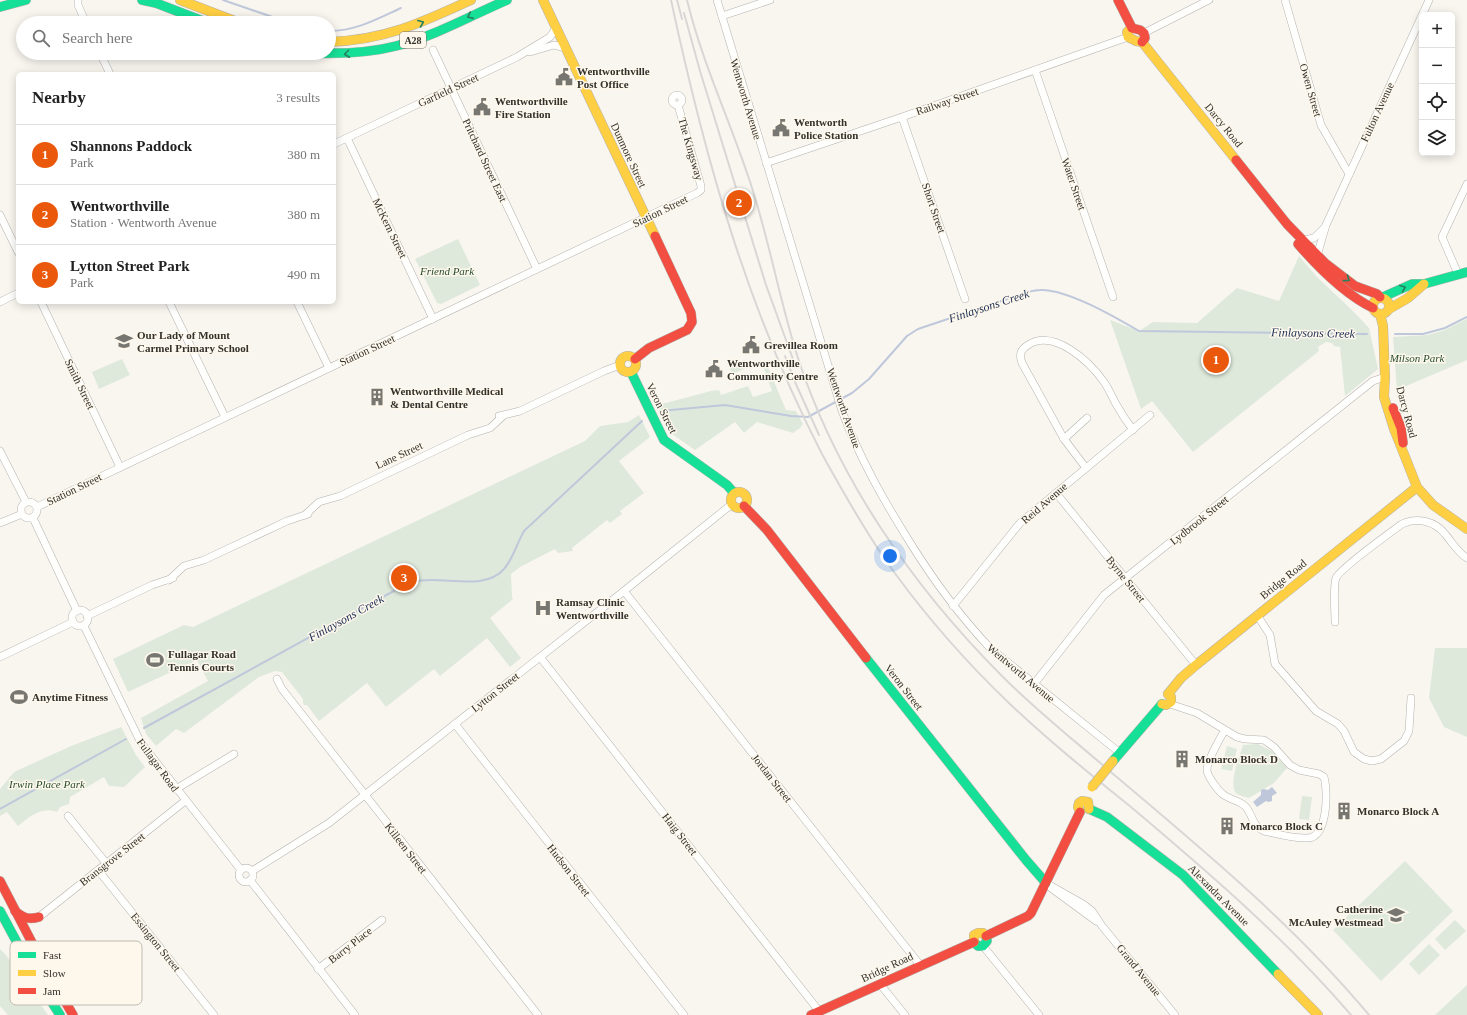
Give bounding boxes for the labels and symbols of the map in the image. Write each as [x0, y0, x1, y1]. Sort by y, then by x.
one-way arrow [467, 11, 475, 19]
one-way arrow [418, 19, 425, 27]
road number: A28 [400, 32, 426, 48]
one-way arrow [344, 49, 350, 58]
street label: Wentworth Avenue [728, 57, 764, 141]
street label: Owen Street [1298, 62, 1324, 118]
place label: Wentworthville Post Office [577, 65, 650, 90]
public building icon: Wentworthville Post Office [554, 67, 574, 87]
street label: Garfield Street [416, 71, 480, 109]
street label: Fulton Avenue [1358, 80, 1396, 144]
street label: Railway Street [914, 85, 980, 117]
place label: Wentworthville Fire Station [495, 95, 568, 120]
public building icon: Wentworthville Fire Station [472, 97, 492, 117]
street label: Darcy Road [1203, 101, 1246, 150]
street label: Pritchard Street East [460, 116, 510, 204]
street label: The Kingsway [676, 116, 706, 182]
place label: Wentworth Police Station [794, 116, 858, 141]
public building icon: Wentworth Police Station [771, 118, 791, 138]
street label: Dunmore Street [609, 121, 649, 189]
street label: Water Street [1059, 156, 1089, 212]
street label: Short Street [920, 181, 948, 235]
pin: 2 [726, 188, 752, 218]
street label: Station Street [631, 193, 689, 229]
street label: McKern Street [370, 196, 410, 260]
park label: Friend Park [419, 265, 475, 277]
one-way arrow [1343, 274, 1350, 282]
one-way arrow [1399, 284, 1406, 292]
water label: Finlaysons Creek [946, 286, 1032, 326]
water label: Finlaysons Creek [1270, 325, 1356, 341]
place label: Our Lady of Mount Carmel Primary School [137, 329, 249, 354]
school or university icon: Our Lady of Mount Carmel Primary School [114, 331, 134, 351]
street label: Station Street [337, 332, 397, 368]
public building icon: Grevillea Room [741, 335, 761, 355]
place label: Grevillea Room [764, 339, 838, 351]
pin: 1 [1203, 345, 1229, 375]
park label: Milson Park [1389, 352, 1445, 364]
street label: Smith Street [63, 357, 97, 411]
place label: Wentworthville Community Centre [727, 357, 818, 382]
public building icon: Wentworthville Community Centre [704, 359, 724, 379]
street label: Wentworth Avenue [825, 366, 863, 450]
street label: Veron Street [644, 381, 680, 435]
place label: Wentworthville Medical & Dental Centre [390, 385, 503, 410]
street label: Darcy Road [1394, 385, 1420, 440]
building icon: Wentworthville Medical & Dental Centre [367, 387, 387, 407]
street label: Lane Street [374, 439, 424, 471]
street label: Station Street [45, 471, 103, 507]
street label: Reid Avenue [1019, 480, 1069, 526]
street label: Lydbrook Street [1168, 493, 1230, 547]
your location [880, 546, 900, 566]
street label: Byrne Street [1104, 554, 1148, 604]
street label: Bridge Road [1257, 556, 1309, 601]
pin: 3 [391, 563, 417, 593]
water label: Finlaysons Creek [305, 591, 387, 645]
place label: Ramsay Clinic Wentworthville [556, 596, 629, 621]
hospital icon: Ramsay Clinic Wentworthville [533, 598, 553, 618]
street label: Wentworth Avenue [985, 641, 1057, 705]
place label: Fullagar Road Tennis Courts [168, 648, 236, 673]
sports icon: Fullagar Road Tennis Courts [145, 650, 165, 670]
street label: Veron Street [882, 662, 926, 712]
street label: Lytton Street [469, 670, 521, 714]
sports icon: Anytime Fitness [9, 687, 29, 707]
place label: Anytime Fitness [32, 691, 109, 703]
street label: Fullagar Road [135, 736, 182, 794]
building icon: Monarco Block D [1172, 749, 1192, 769]
street label: Jordan Street [749, 752, 795, 804]
place label: Monarco Block D [1195, 753, 1278, 765]
park label: Irwin Place Park [8, 778, 86, 790]
building icon: Monarco Block A [1334, 801, 1354, 821]
place label: Monarco Block A [1357, 805, 1439, 817]
street label: Haig Street [660, 811, 700, 857]
building icon: Monarco Block C [1217, 816, 1237, 836]
street label: Killeen Street [383, 820, 429, 876]
place label: Monarco Block C [1240, 820, 1323, 832]
street label: Bransgrove Street [77, 830, 147, 888]
street label: Hudson Street [545, 842, 593, 898]
street label: Alexandra Avenue [1186, 862, 1252, 928]
place label: Catherine McAuley Westmead [1289, 903, 1383, 928]
school or university icon: Catherine McAuley Westmead [1386, 905, 1406, 925]
street label: Essington Street [129, 910, 183, 974]
street label: Barry Place [326, 924, 374, 966]
legend [10, 941, 142, 1005]
street label: Grand Avenue [1115, 942, 1164, 998]
text: Fast [43, 949, 61, 961]
street label: Bridge Road [859, 950, 915, 984]
text: Slow [43, 967, 66, 979]
text: Jam [43, 985, 61, 997]

